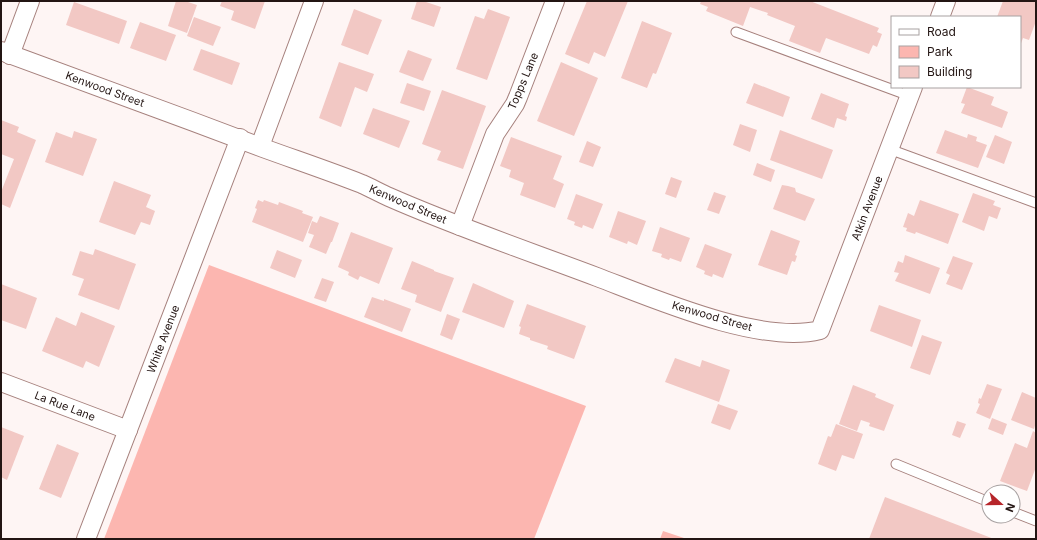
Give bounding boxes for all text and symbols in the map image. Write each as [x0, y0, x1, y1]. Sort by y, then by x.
legend [891, 16, 1021, 88]
text: Road [927, 24, 956, 39]
text: Park [927, 44, 953, 59]
street label: Topps Lane [505, 50, 541, 112]
text: Building [927, 64, 972, 79]
street label: Kenwood Street [64, 68, 147, 110]
street label: Atkin Avenue [848, 174, 886, 242]
street label: Kenwood Street [367, 181, 449, 227]
street label: Kenwood Street [670, 298, 754, 334]
street label: White Avenue [144, 303, 182, 375]
street label: La Rue Lane [33, 388, 97, 424]
north arrow [981, 484, 1021, 524]
text: N [1002, 501, 1018, 514]

